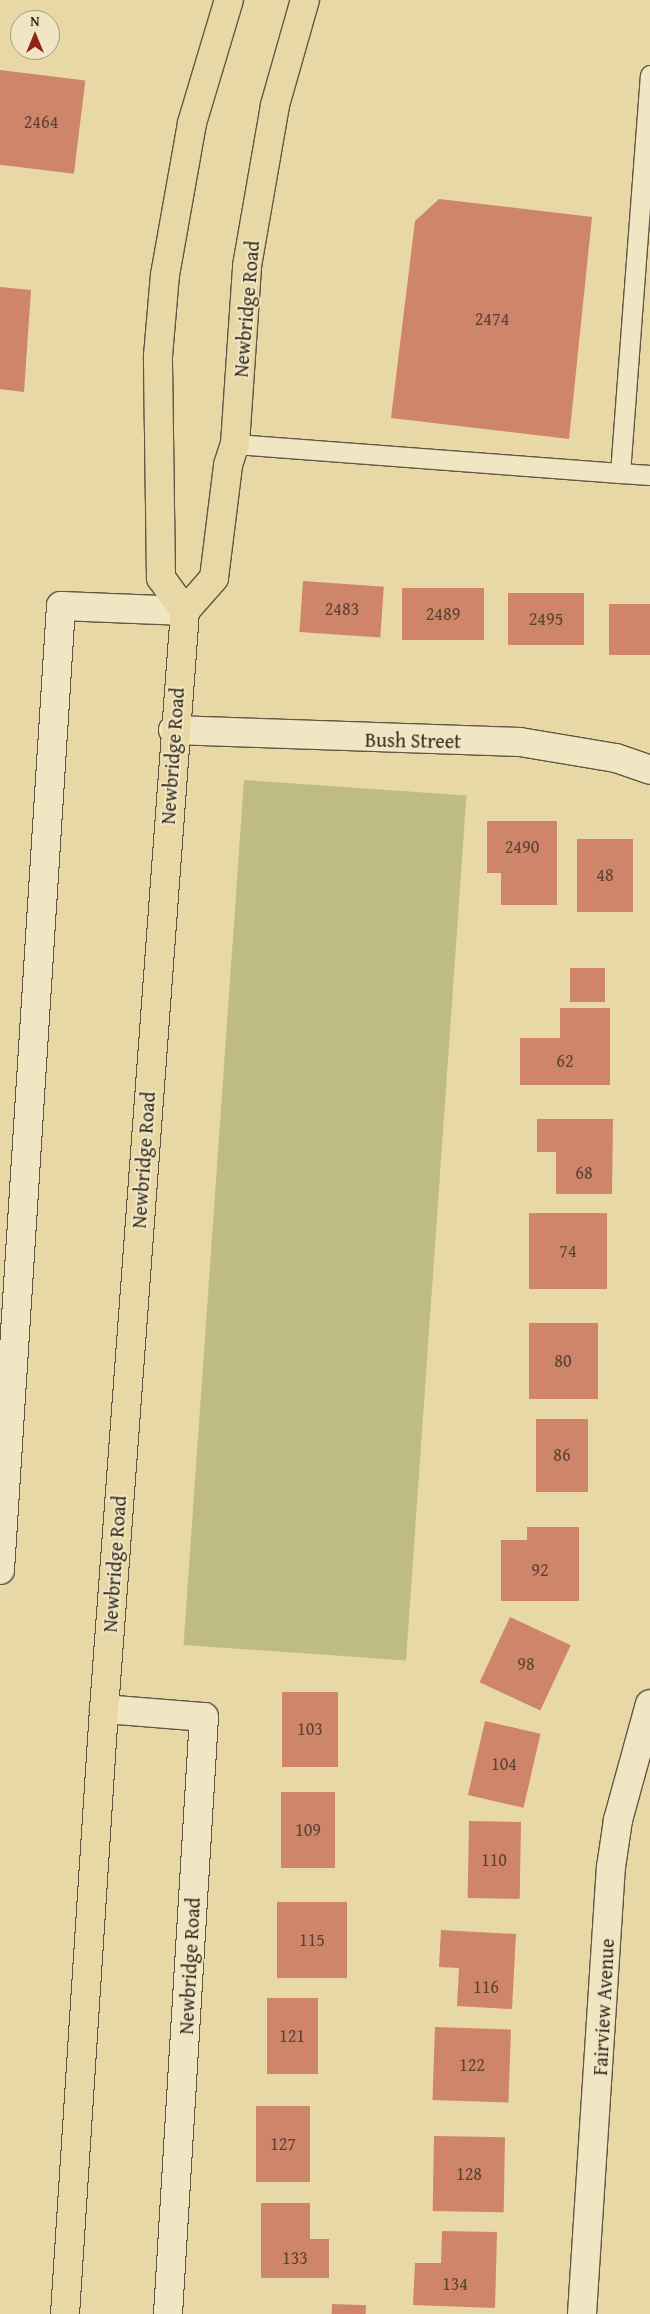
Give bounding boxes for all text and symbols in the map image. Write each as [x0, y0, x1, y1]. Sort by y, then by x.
north arrow [10, 10, 60, 60]
text: N [30, 11, 40, 31]
house number: 2464 [24, 111, 58, 133]
street label: Newbridge Road [228, 240, 264, 378]
house number: 2474 [475, 308, 509, 330]
house number: 2483 [325, 598, 359, 620]
house number: 2489 [426, 603, 460, 625]
house number: 2495 [529, 608, 563, 630]
street label: Newbridge Road [155, 687, 189, 825]
street label: Bush Street [365, 727, 461, 753]
house number: 2490 [505, 836, 539, 858]
house number: 48 [596, 864, 614, 886]
house number: 62 [556, 1050, 574, 1072]
street label: Newbridge Road [126, 1091, 160, 1229]
house number: 68 [575, 1162, 593, 1184]
house number: 74 [559, 1240, 577, 1262]
house number: 80 [554, 1350, 572, 1372]
house number: 86 [553, 1444, 571, 1466]
street label: Newbridge Road [97, 1495, 131, 1633]
house number: 92 [531, 1559, 549, 1581]
house number: 98 [517, 1653, 535, 1675]
house number: 103 [297, 1718, 323, 1740]
house number: 104 [491, 1753, 517, 1775]
house number: 109 [295, 1819, 321, 1841]
house number: 110 [481, 1849, 507, 1871]
street label: Newbridge Road [173, 1897, 205, 2035]
house number: 115 [299, 1929, 325, 1951]
street label: Fairview Avenue [587, 1938, 619, 2076]
house number: 116 [473, 1976, 499, 1998]
house number: 121 [279, 2025, 305, 2047]
house number: 122 [459, 2054, 485, 2076]
house number: 127 [270, 2133, 296, 2155]
house number: 128 [456, 2163, 482, 2185]
house number: 133 [282, 2247, 308, 2269]
house number: 134 [442, 2273, 468, 2295]

